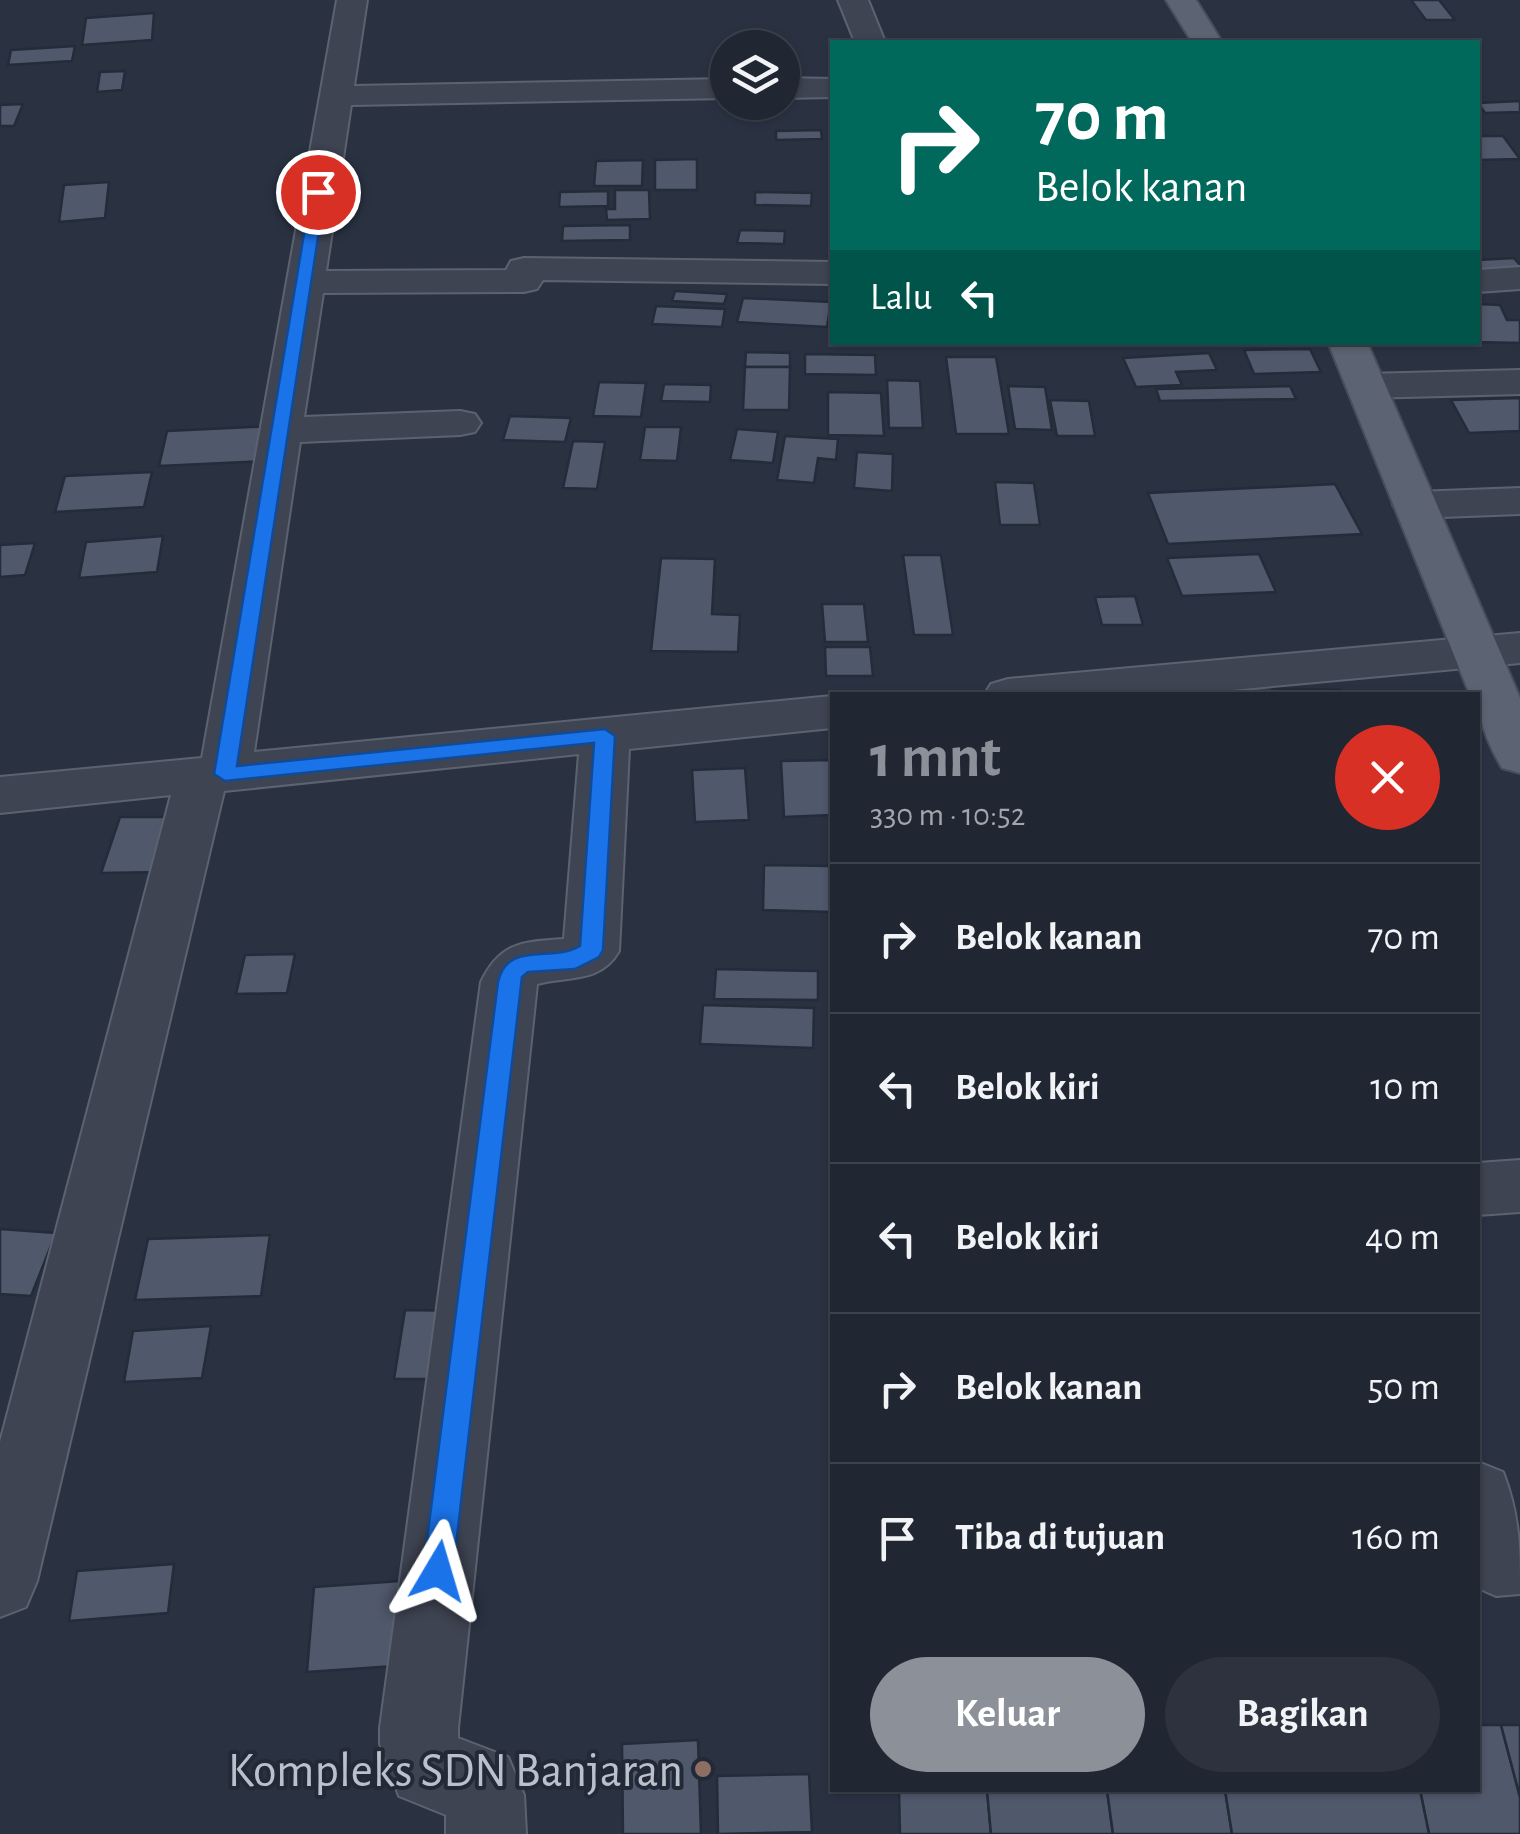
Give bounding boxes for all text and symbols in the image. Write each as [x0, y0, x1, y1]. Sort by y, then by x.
map controls [710, 30, 800, 120]
button: layers [710, 30, 800, 120]
icon: right [870, 80, 1000, 210]
text: 70 m [1035, 83, 1169, 153]
pin [276, 150, 361, 235]
icon: arrive [291, 165, 346, 220]
text: Belok kanan [1035, 165, 1247, 210]
icon: left [952, 270, 1007, 325]
text: Lalu [870, 279, 932, 317]
button: close [1335, 725, 1440, 830]
text: 1 mnt [870, 728, 1001, 788]
text: 330 m · 10:52 [870, 799, 1025, 831]
icon: right [870, 911, 925, 966]
text: Belok kanan [955, 919, 1142, 957]
text: 70 m [1367, 919, 1440, 957]
icon: left [870, 1061, 925, 1116]
text: Belok kiri [955, 1069, 1100, 1107]
text: 10 m [1370, 1069, 1440, 1107]
icon: left [870, 1211, 925, 1266]
text: Belok kiri [955, 1219, 1100, 1257]
text: 40 m [1365, 1219, 1440, 1257]
icon: right [870, 1361, 925, 1416]
text: Belok kanan [955, 1369, 1142, 1407]
text: 50 m [1367, 1369, 1440, 1407]
icon: arrive [870, 1511, 925, 1566]
position arrow [386, 1519, 490, 1623]
text: Tiba di tujuan [955, 1519, 1165, 1557]
text: 160 m [1352, 1519, 1440, 1557]
button: Keluar [870, 1657, 1145, 1772]
button: Bagikan [1165, 1657, 1440, 1772]
place label: Kompleks SDN Banjaran [228, 1748, 683, 1796]
marker: Kompleks SDN Banjaran [692, 1758, 714, 1780]

